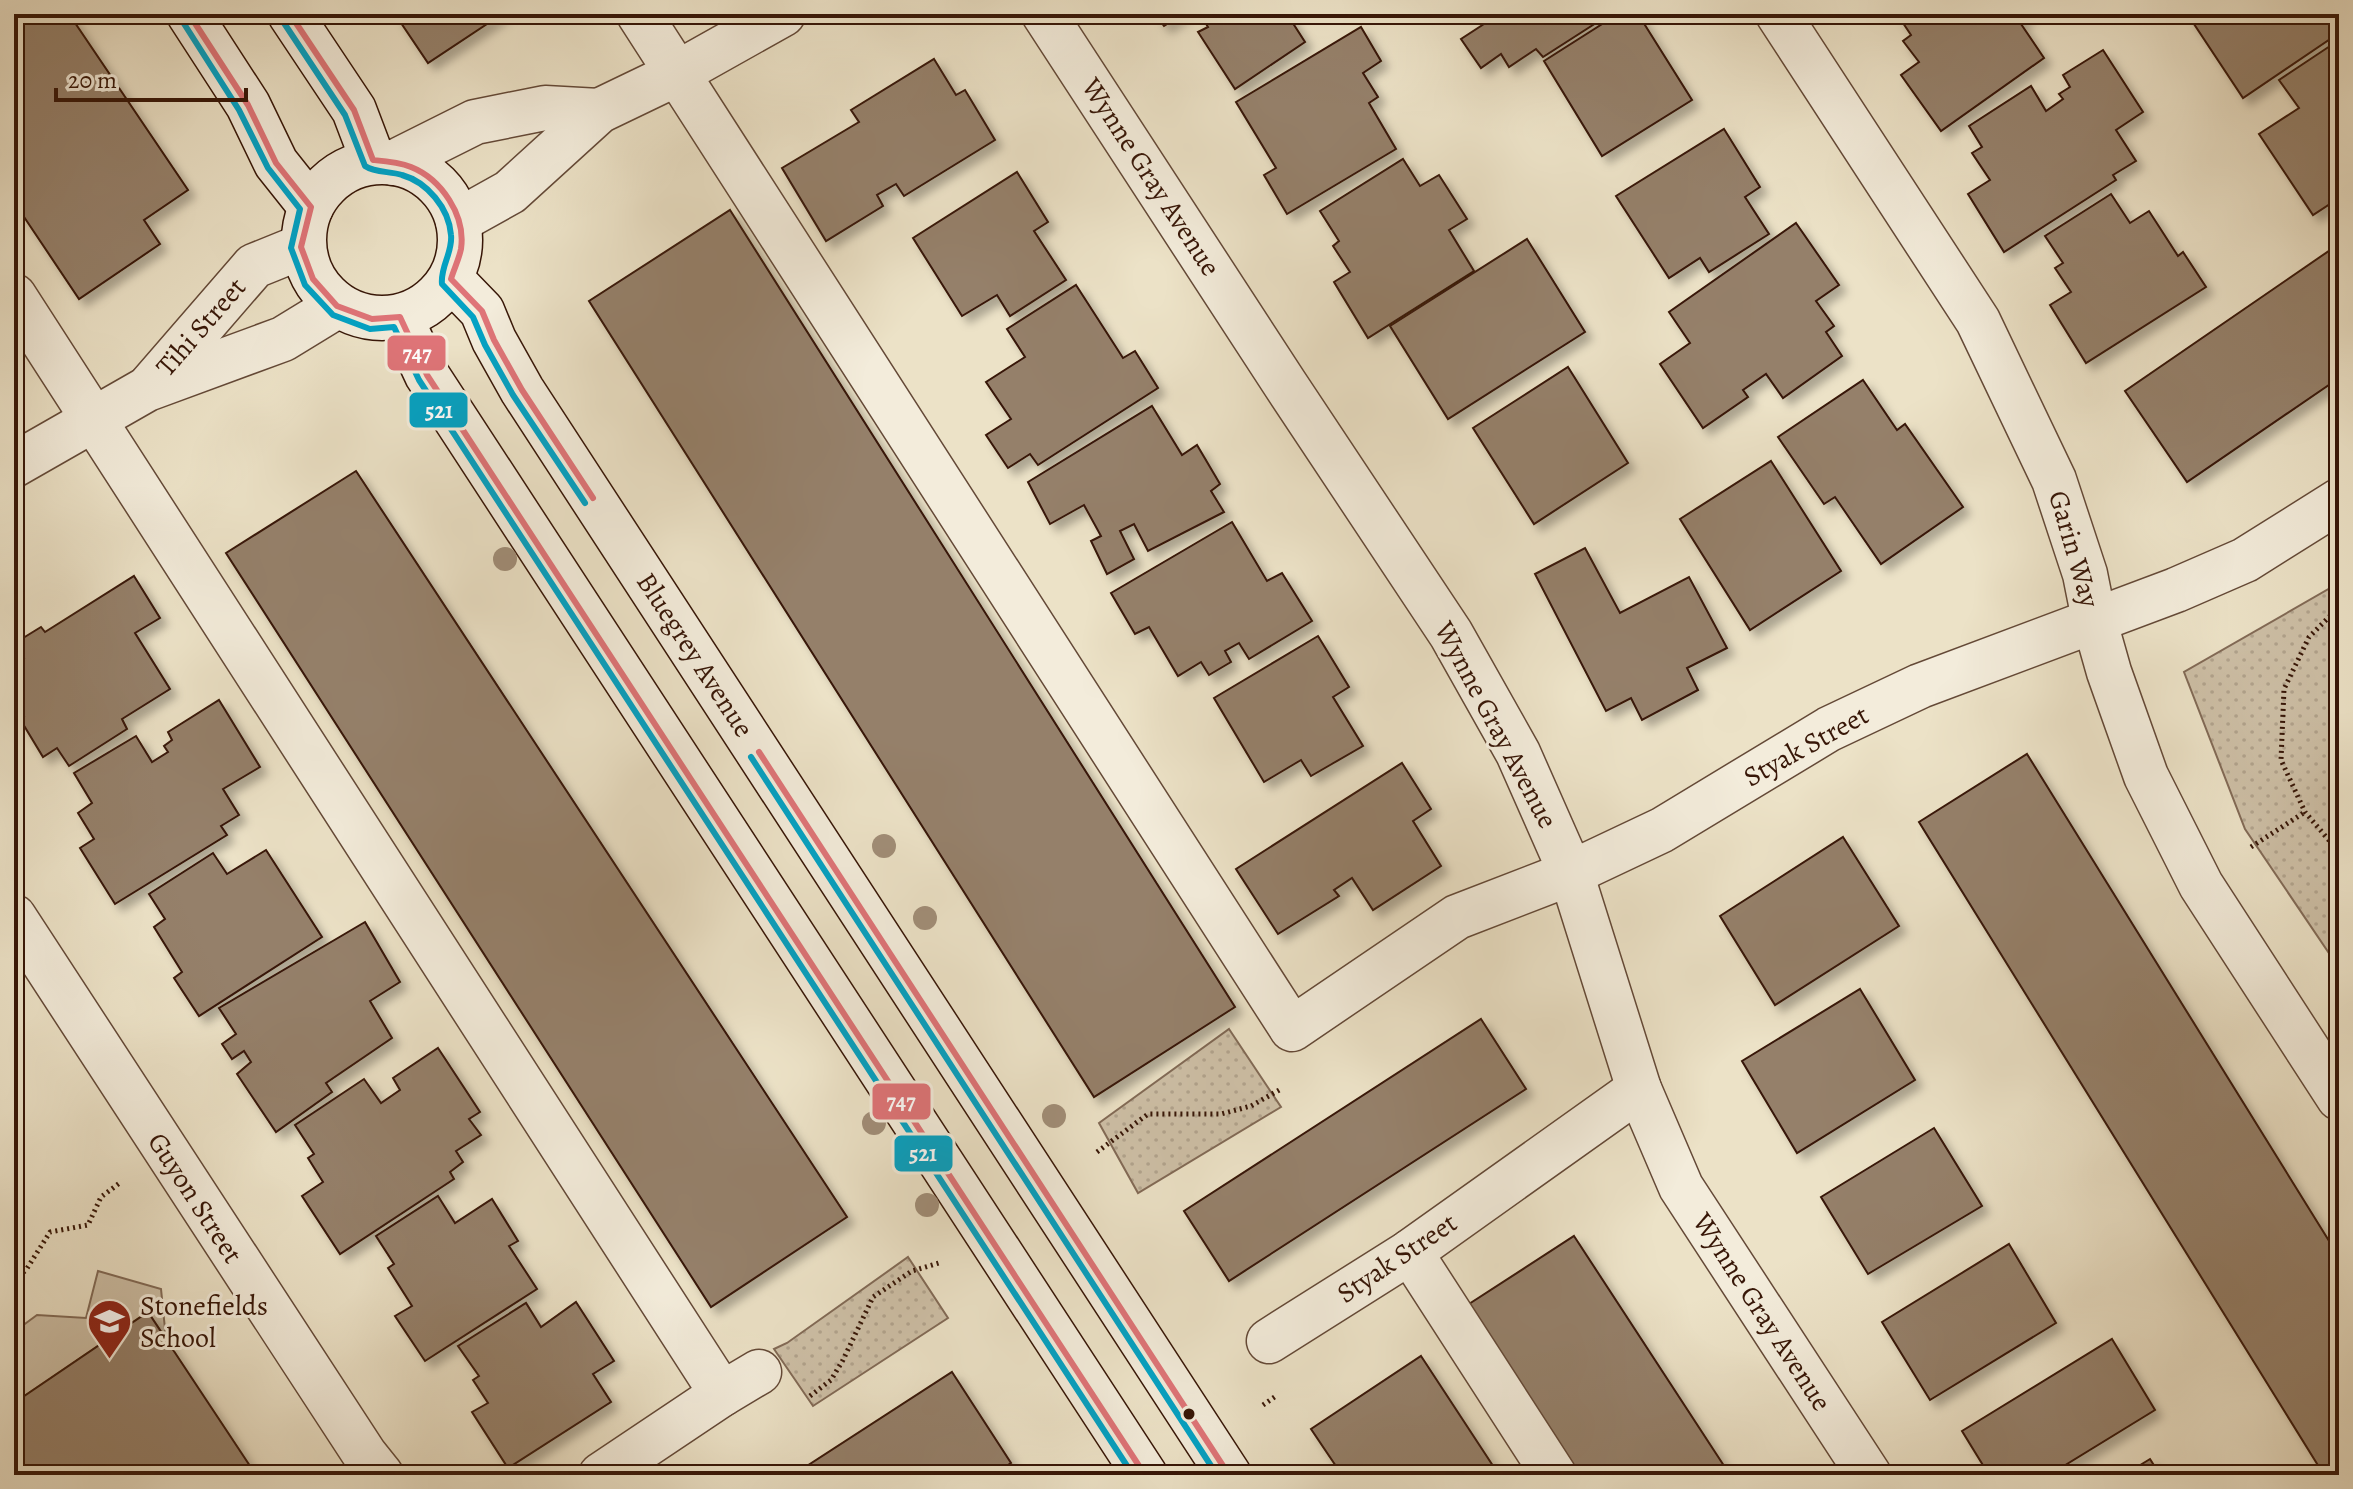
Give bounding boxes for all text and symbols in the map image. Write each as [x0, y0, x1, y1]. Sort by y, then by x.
scale bar [56, 52, 246, 102]
text: 20 m [68, 64, 117, 96]
street label: Wynne Gray Avenue [1072, 70, 1229, 283]
street label: Tihi Street [147, 269, 255, 385]
line badge: 747 [386, 334, 447, 372]
text: 747 [402, 339, 432, 369]
line badge: 521 [408, 391, 469, 429]
text: 521 [425, 396, 453, 426]
street label: Garin Way [2039, 486, 2109, 612]
street label: Bluegrey Avenue [627, 565, 763, 745]
street label: Wynne Gray Avenue [1425, 614, 1567, 835]
street label: Styak Street [1737, 696, 1875, 796]
line badge: 747 [871, 1082, 932, 1121]
text: 747 [886, 1087, 916, 1117]
street label: Guyon Street [138, 1125, 252, 1271]
line badge: 521 [893, 1134, 954, 1173]
text: 521 [909, 1139, 937, 1169]
street label: Styak Street [1329, 1204, 1465, 1312]
street label: Wynne Gray Avenue [1683, 1205, 1840, 1418]
place label: Stonefields School [140, 1287, 268, 1357]
school or university icon: Stonefields School [85, 1298, 133, 1361]
unlabelled marker [1181, 1406, 1197, 1422]

